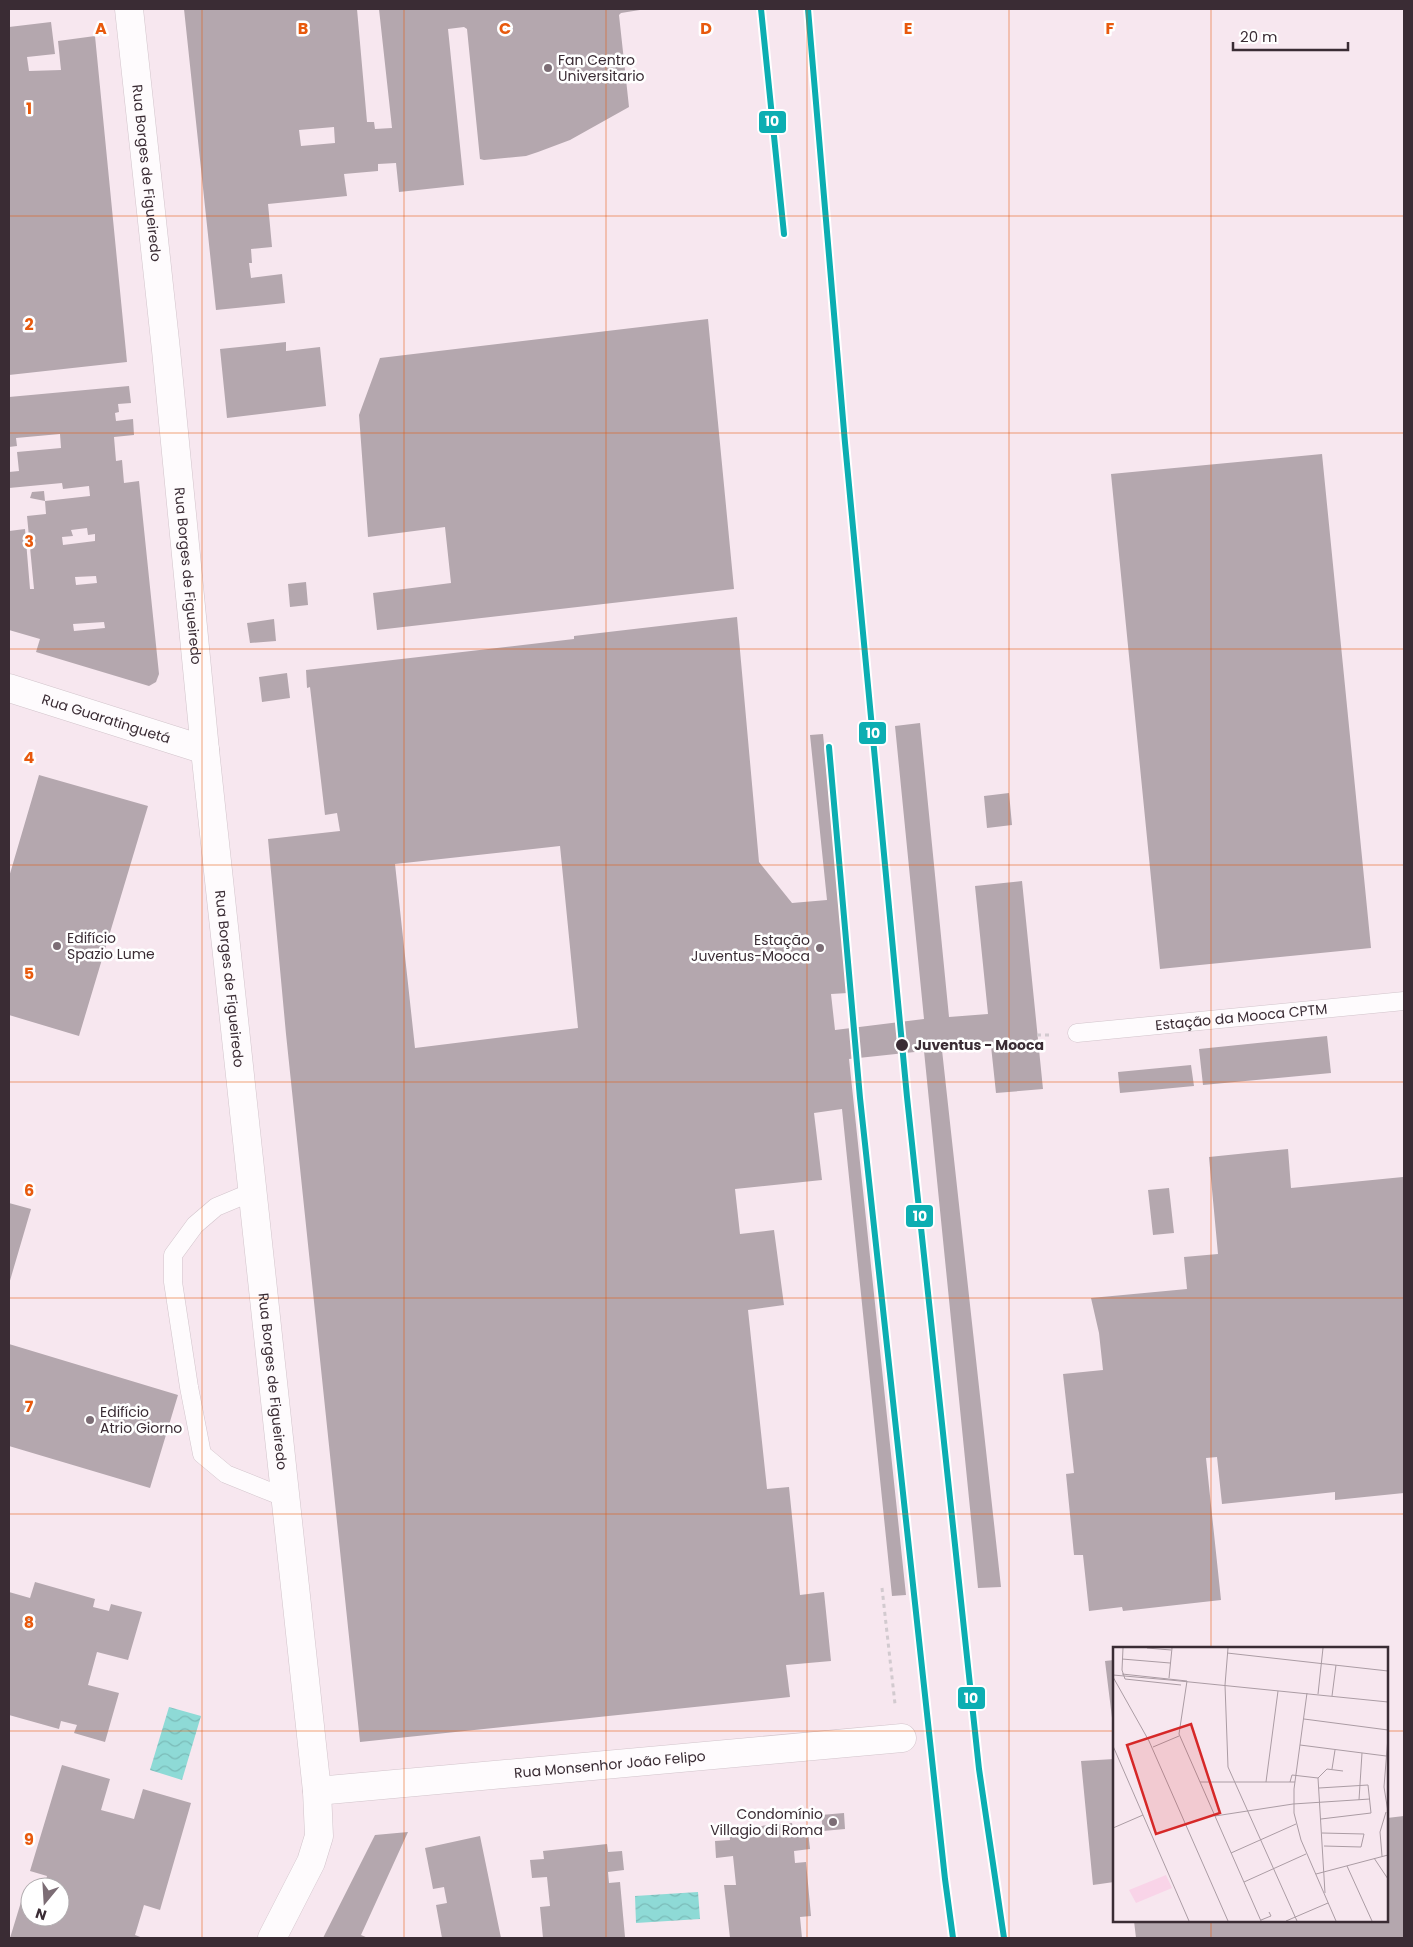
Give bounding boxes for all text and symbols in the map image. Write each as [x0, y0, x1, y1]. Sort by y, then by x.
text: A [95, 17, 107, 40]
text: B [298, 17, 308, 40]
text: C [499, 17, 511, 40]
text: D [700, 17, 712, 40]
text: E [904, 17, 912, 40]
text: F [1106, 17, 1115, 40]
scale bar [1233, 20, 1348, 52]
text: 20 m [1240, 26, 1278, 47]
place label: Fan Centro Universitario [558, 50, 645, 86]
marker: Fan Centro Universitario [542, 62, 554, 74]
street label: Rua Borges de Figueiredo [127, 83, 166, 263]
text: 1 [26, 97, 32, 120]
line badge: 10 [758, 110, 787, 134]
text: 10 [765, 111, 779, 131]
text: 2 [24, 313, 34, 336]
street label: Rua Borges de Figueiredo [169, 486, 207, 666]
text: 3 [24, 530, 34, 553]
street label: Rua Guaratinguetá [39, 689, 173, 749]
line badge: 10 [858, 721, 887, 745]
text: 10 [866, 723, 880, 743]
text: 4 [24, 746, 35, 769]
street label: Rua Borges de Figueiredo [210, 889, 249, 1068]
place label: Edifício Spazio Lume [67, 928, 155, 964]
place label: Estação Juventus-Mooca [691, 930, 810, 966]
marker: Edifício Spazio Lume [51, 940, 63, 952]
marker: Estação Juventus-Mooca [814, 942, 826, 954]
text: 5 [24, 962, 34, 985]
street label: Estação da Mooca CPTM [1154, 999, 1328, 1035]
place label: Juventus - Mooca [914, 1035, 1044, 1055]
marker: Juventus - Mooca [894, 1037, 910, 1053]
text: 6 [24, 1179, 34, 1202]
line badge: 10 [905, 1204, 934, 1228]
text: 10 [913, 1206, 927, 1226]
street label: Rua Borges de Figueiredo [253, 1292, 292, 1471]
text: 7 [25, 1395, 34, 1418]
place label: Edifício Atrio Giorno [100, 1402, 182, 1438]
marker: Edifício Atrio Giorno [84, 1414, 96, 1426]
text: 8 [24, 1611, 34, 1634]
inset map [1113, 1647, 1388, 1922]
line badge: 10 [957, 1686, 986, 1710]
text: 10 [964, 1688, 978, 1708]
street label: Rua Monsenhor João Felipo [513, 1746, 706, 1783]
place label: Condomínio Villagio di Roma [710, 1804, 823, 1840]
marker: Condomínio Villagio di Roma [827, 1816, 839, 1828]
text: 9 [24, 1828, 34, 1851]
north arrow [20, 1877, 70, 1927]
text: N [33, 1903, 49, 1926]

